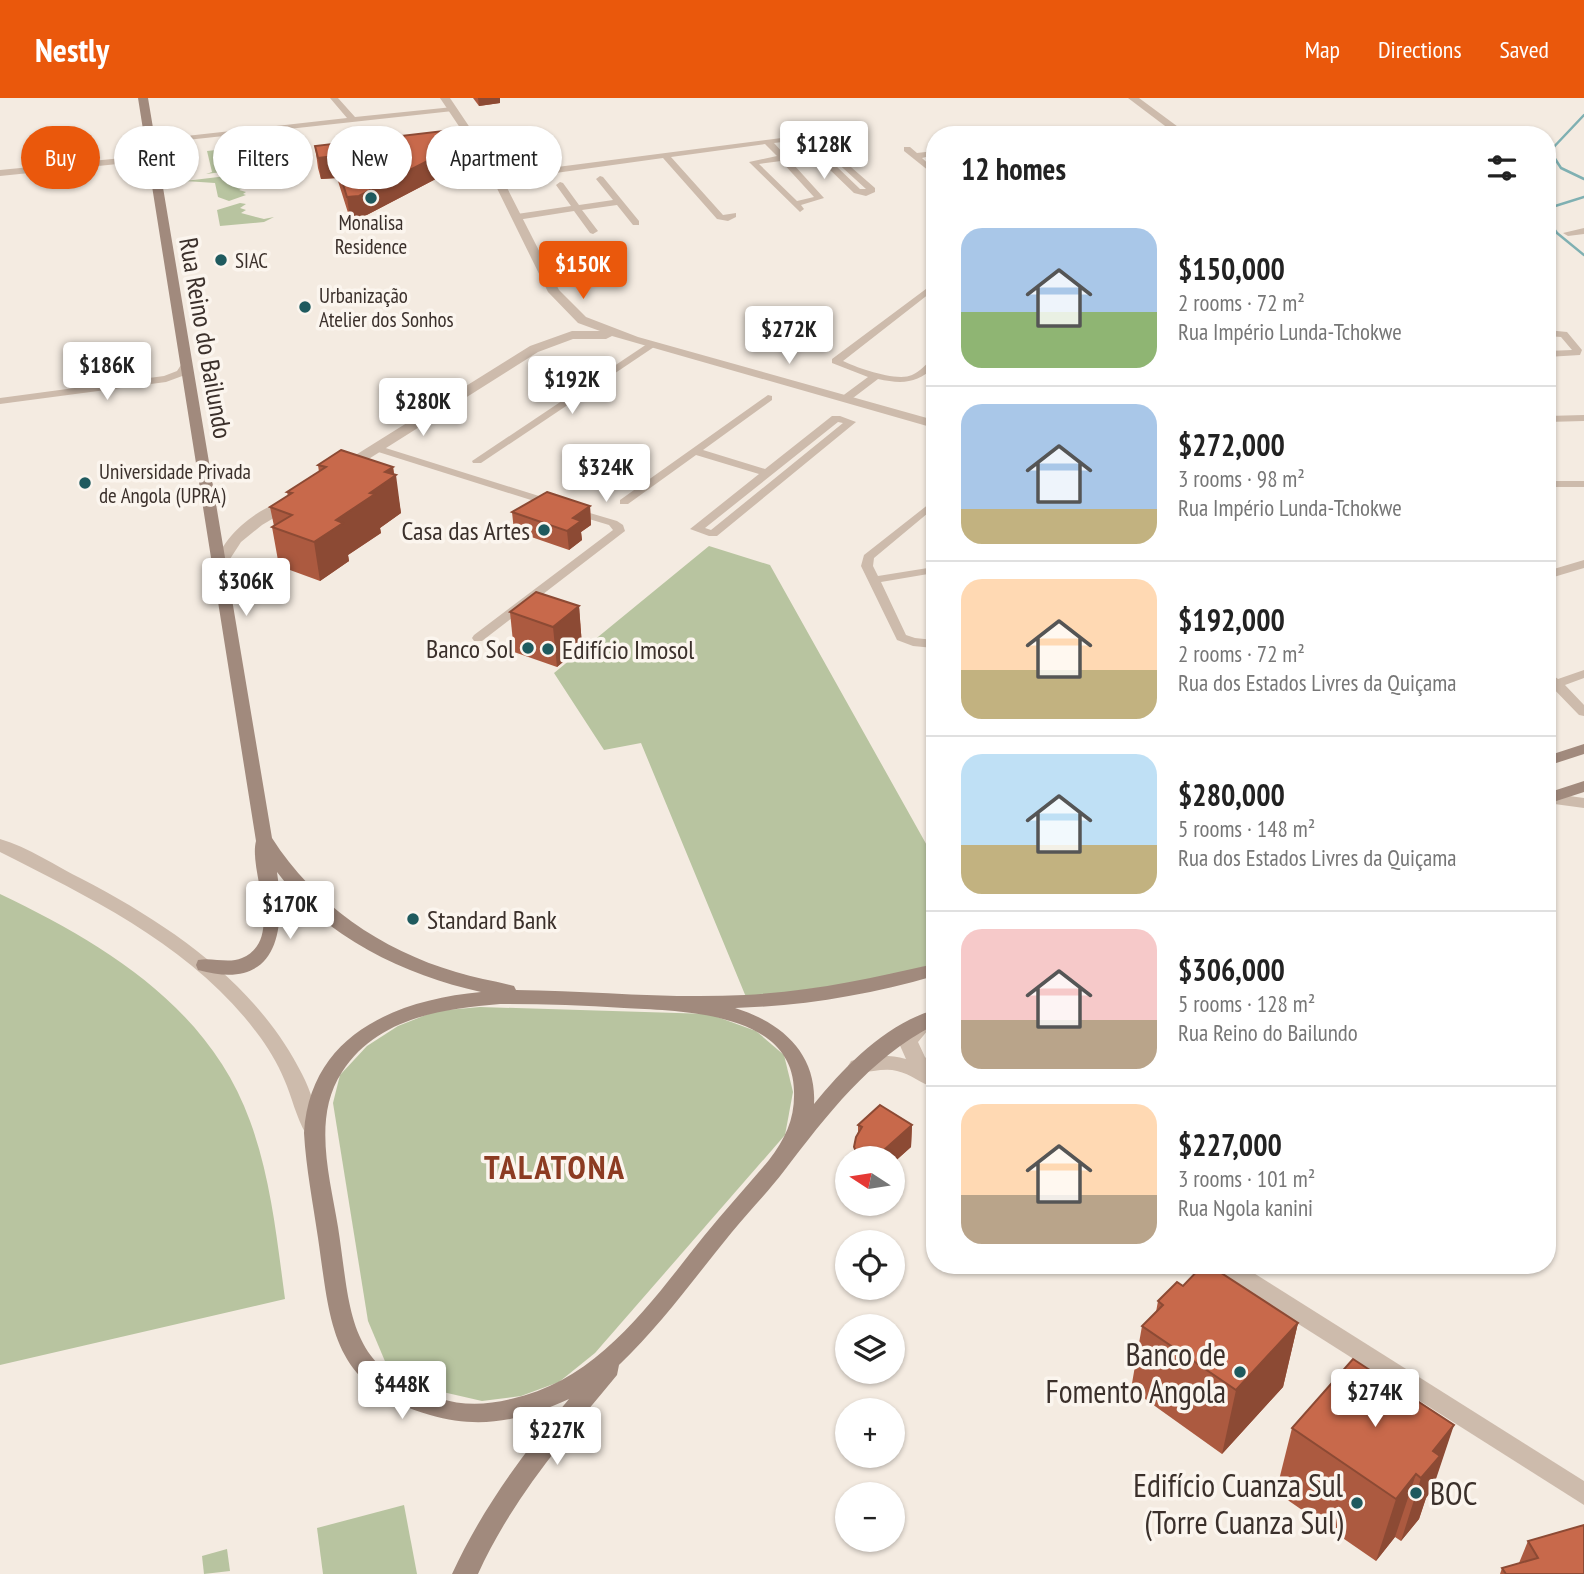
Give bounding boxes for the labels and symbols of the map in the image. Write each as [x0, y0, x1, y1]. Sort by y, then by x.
pin: $128K [775, 122, 873, 181]
marker: Monalisa Residence [363, 190, 379, 206]
place label: Monalisa Residence [335, 209, 407, 260]
street label: Rua Reino do Bailundo [172, 235, 240, 441]
pin: $150K [534, 242, 632, 301]
place label: SIAC [235, 247, 268, 274]
marker: SIAC [213, 252, 229, 268]
place label: Urbanização Atelier dos Sonhos [319, 282, 454, 333]
marker: Urbanização Atelier dos Sonhos [297, 299, 313, 315]
pin: $272K [740, 306, 838, 366]
pin: $186K [58, 342, 156, 402]
pin: $192K [523, 356, 621, 416]
pin: $280K [374, 378, 472, 438]
pin: $324K [557, 444, 655, 504]
place label: Universidade Privada de Angola (UPRA) [99, 458, 251, 509]
marker: Universidade Privada de Angola (UPRA) [77, 475, 93, 491]
place label: Casa das Artes [402, 514, 530, 547]
marker: Casa das Artes [536, 522, 552, 538]
pin: $306K [197, 559, 295, 618]
place label: Banco Sol [426, 632, 514, 665]
place label: Edifício Imosol [562, 633, 694, 666]
marker: Banco Sol [520, 640, 536, 656]
marker: Edifício Imosol [540, 641, 556, 657]
pin: $170K [241, 882, 339, 941]
place label: Standard Bank [427, 903, 557, 936]
marker: Standard Bank [405, 911, 421, 927]
district label: TALATONA [484, 1145, 626, 1188]
north arrow [835, 1146, 905, 1216]
place label: Banco de Fomento Angola [1045, 1333, 1226, 1412]
pin: $448K [353, 1362, 451, 1421]
marker: Banco de Fomento Angola [1232, 1364, 1248, 1380]
pin: $274K [1326, 1370, 1424, 1429]
pin: $227K [508, 1408, 606, 1467]
place label: Edifício Cuanza Sul (Torre Cuanza Sul) [1133, 1464, 1344, 1543]
place label: BOC [1430, 1472, 1477, 1514]
marker: BOC [1408, 1485, 1424, 1501]
marker: Edifício Cuanza Sul (Torre Cuanza Sul) [1349, 1495, 1365, 1511]

